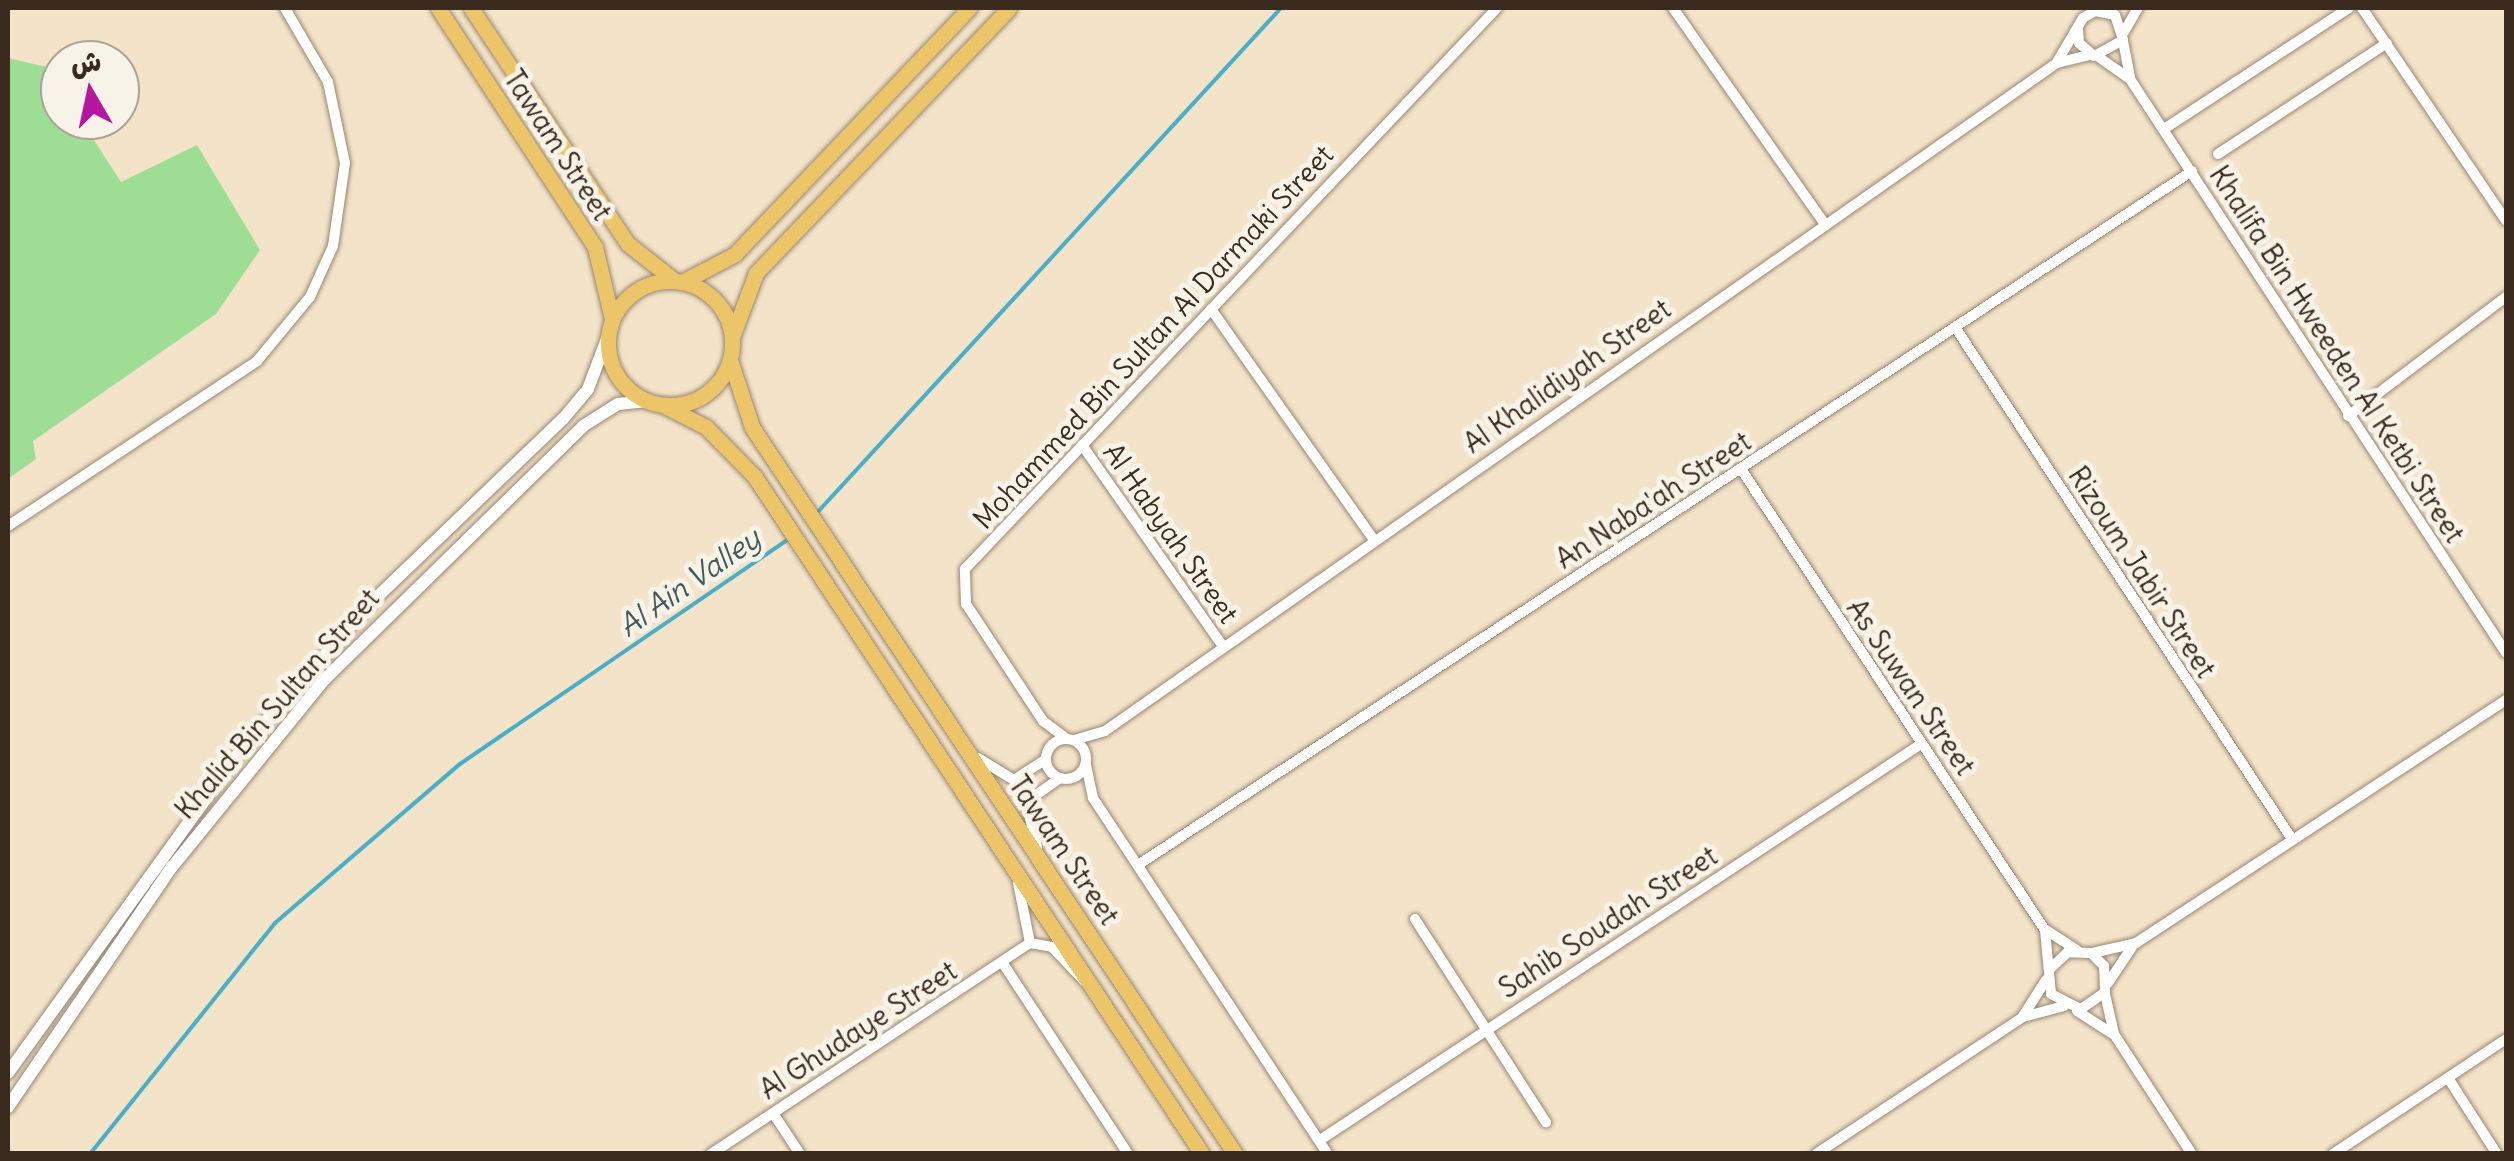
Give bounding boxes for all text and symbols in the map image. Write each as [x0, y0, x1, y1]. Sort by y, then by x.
north arrow [40, 40, 140, 140]
text: ش [68, 42, 104, 83]
street label: Tawam Street [497, 63, 619, 227]
street label: Mohammed Bin Sultan Al Darmaki Street [966, 138, 1340, 536]
street label: Khalifa Bin Hweeden Al Ketbi Street [2202, 159, 2472, 549]
street label: Al Khalidiyah Street [1457, 292, 1677, 460]
street label: An Naba'ah Street [1549, 424, 1757, 576]
street label: Al Habyah Street [1096, 437, 1246, 629]
street label: Rizoum Jabir Street [2061, 460, 2223, 684]
water label: Al Ain Valley [611, 520, 767, 644]
street label: Khalid Bin Sultan Street [168, 582, 386, 826]
street label: As Suwan Street [1840, 593, 1982, 781]
street label: Tawam Street [1002, 769, 1126, 931]
street label: Sahib Soudah Street [1492, 839, 1724, 1005]
street label: Al Ghudaye Street [753, 954, 963, 1106]

